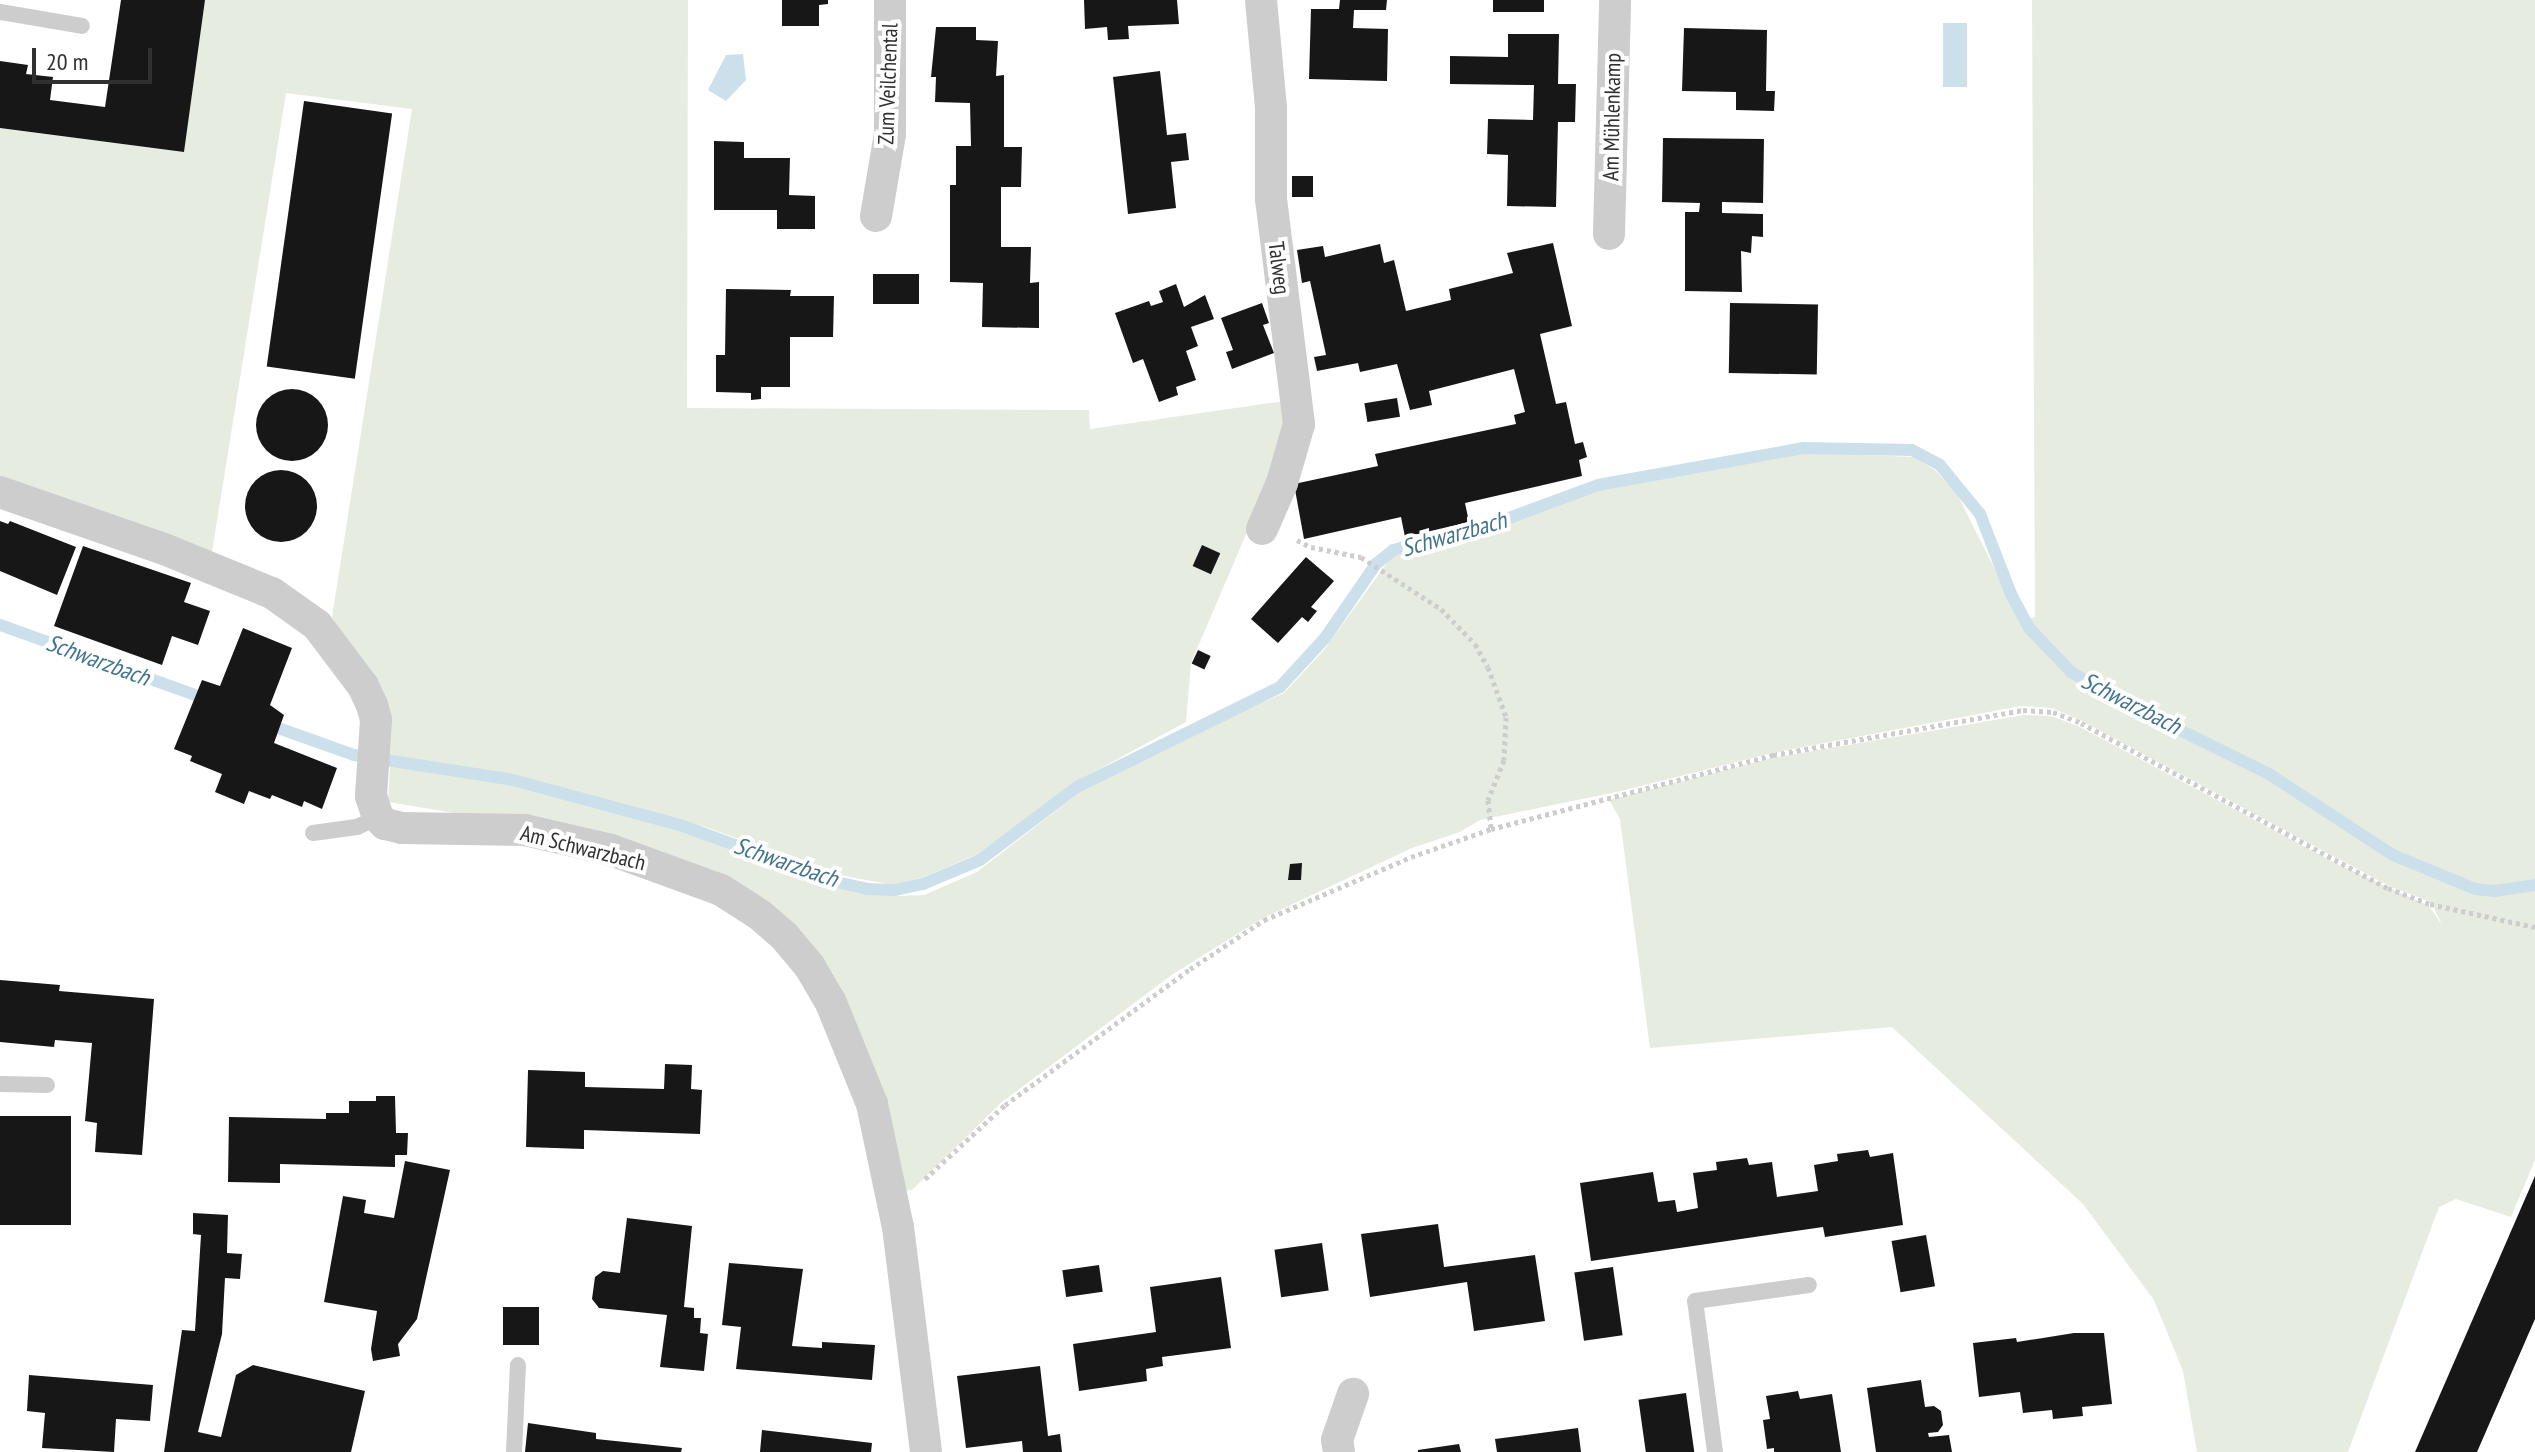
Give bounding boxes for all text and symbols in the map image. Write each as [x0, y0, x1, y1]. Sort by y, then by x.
street label: Zum Veilchental [873, 22, 903, 146]
scale bar [36, 32, 156, 82]
text: 20 m [46, 46, 88, 77]
street label: Am Mühlenkamp [1598, 53, 1626, 181]
street label: Talweg [1263, 240, 1295, 296]
water label: Schwarzbach [1398, 505, 1510, 563]
water label: Schwarzbach [43, 628, 153, 692]
water label: Schwarzbach [2077, 666, 2185, 740]
street label: Am Schwarzbach [518, 820, 648, 876]
water label: Schwarzbach [731, 831, 841, 893]

